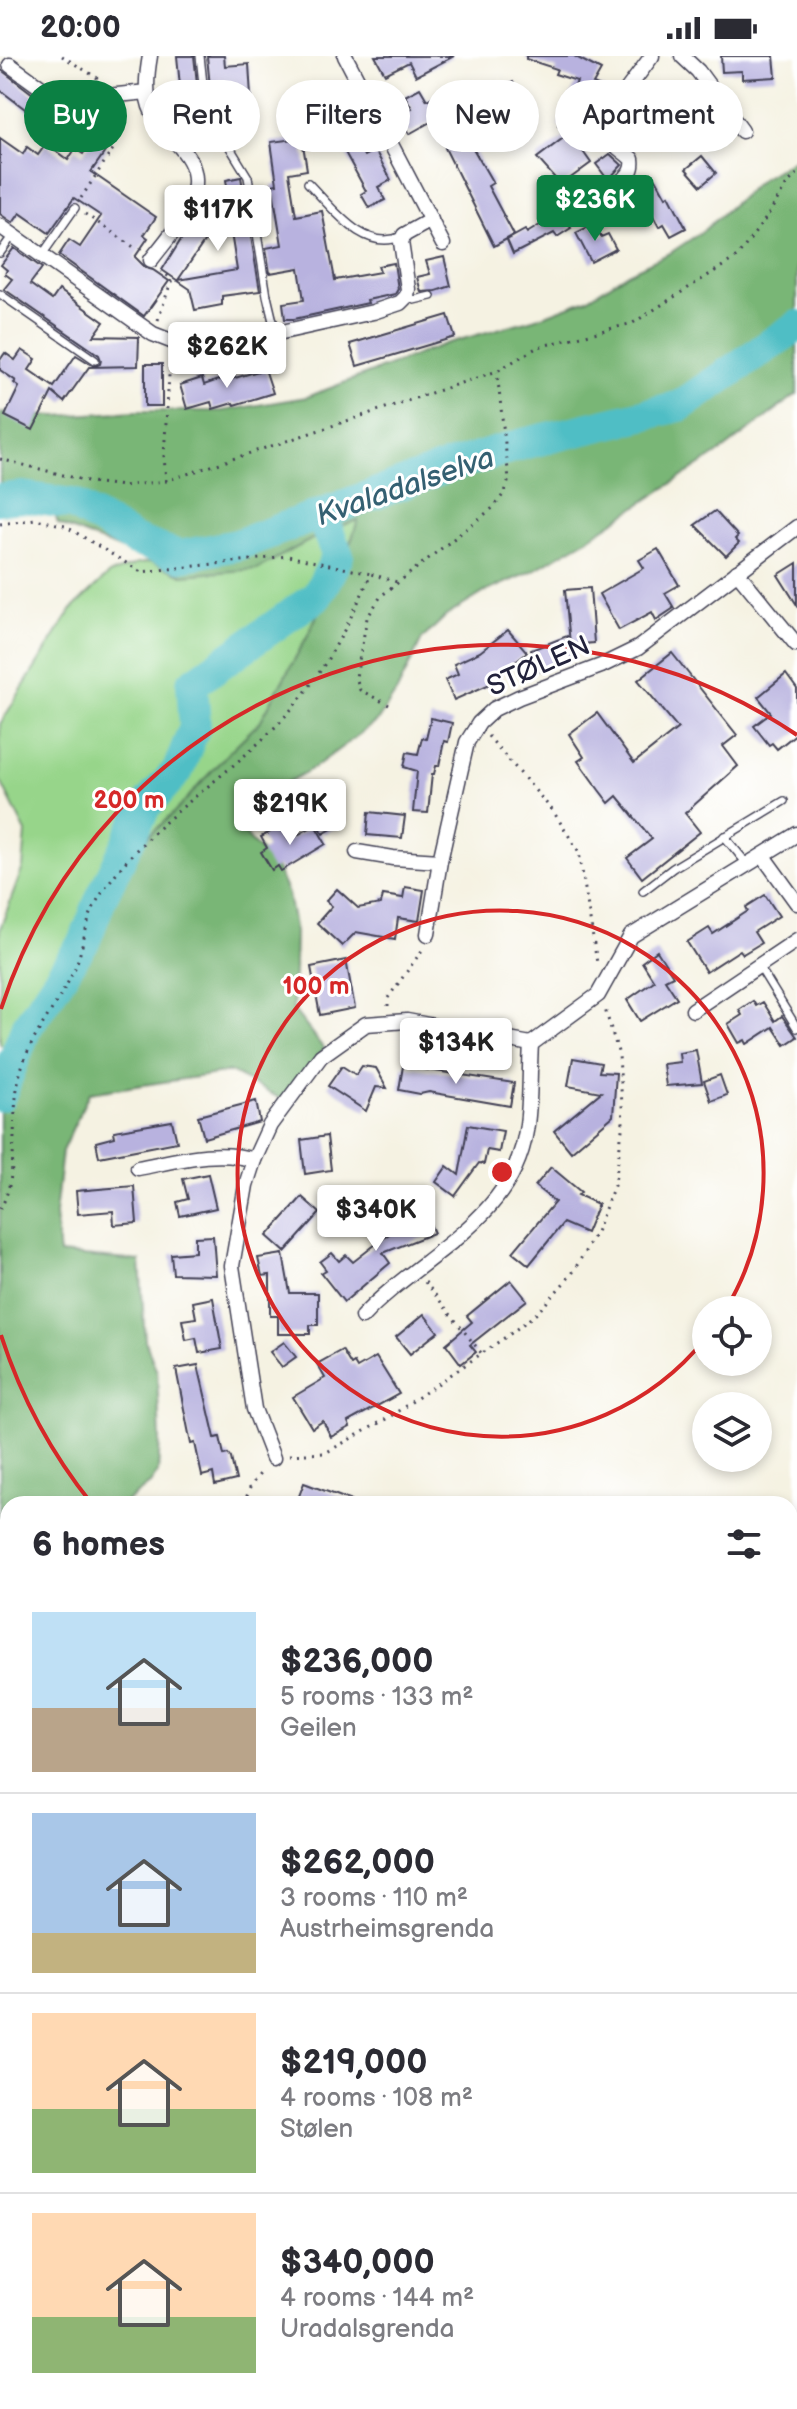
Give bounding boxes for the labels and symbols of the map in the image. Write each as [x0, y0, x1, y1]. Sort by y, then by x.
pin: $236K [539, 175, 651, 243]
pin: $117K [162, 185, 274, 253]
pin: $262K [171, 322, 283, 390]
water label: Kvaladalselva [312, 440, 499, 534]
street label: STØLEN [482, 629, 595, 704]
pin: $219K [234, 779, 346, 847]
text: 200 m [94, 786, 164, 815]
text: 100 m [283, 972, 349, 1001]
pin: $134K [400, 1018, 512, 1086]
centre of rings [488, 1158, 516, 1186]
pin: $340K [320, 1185, 432, 1253]

